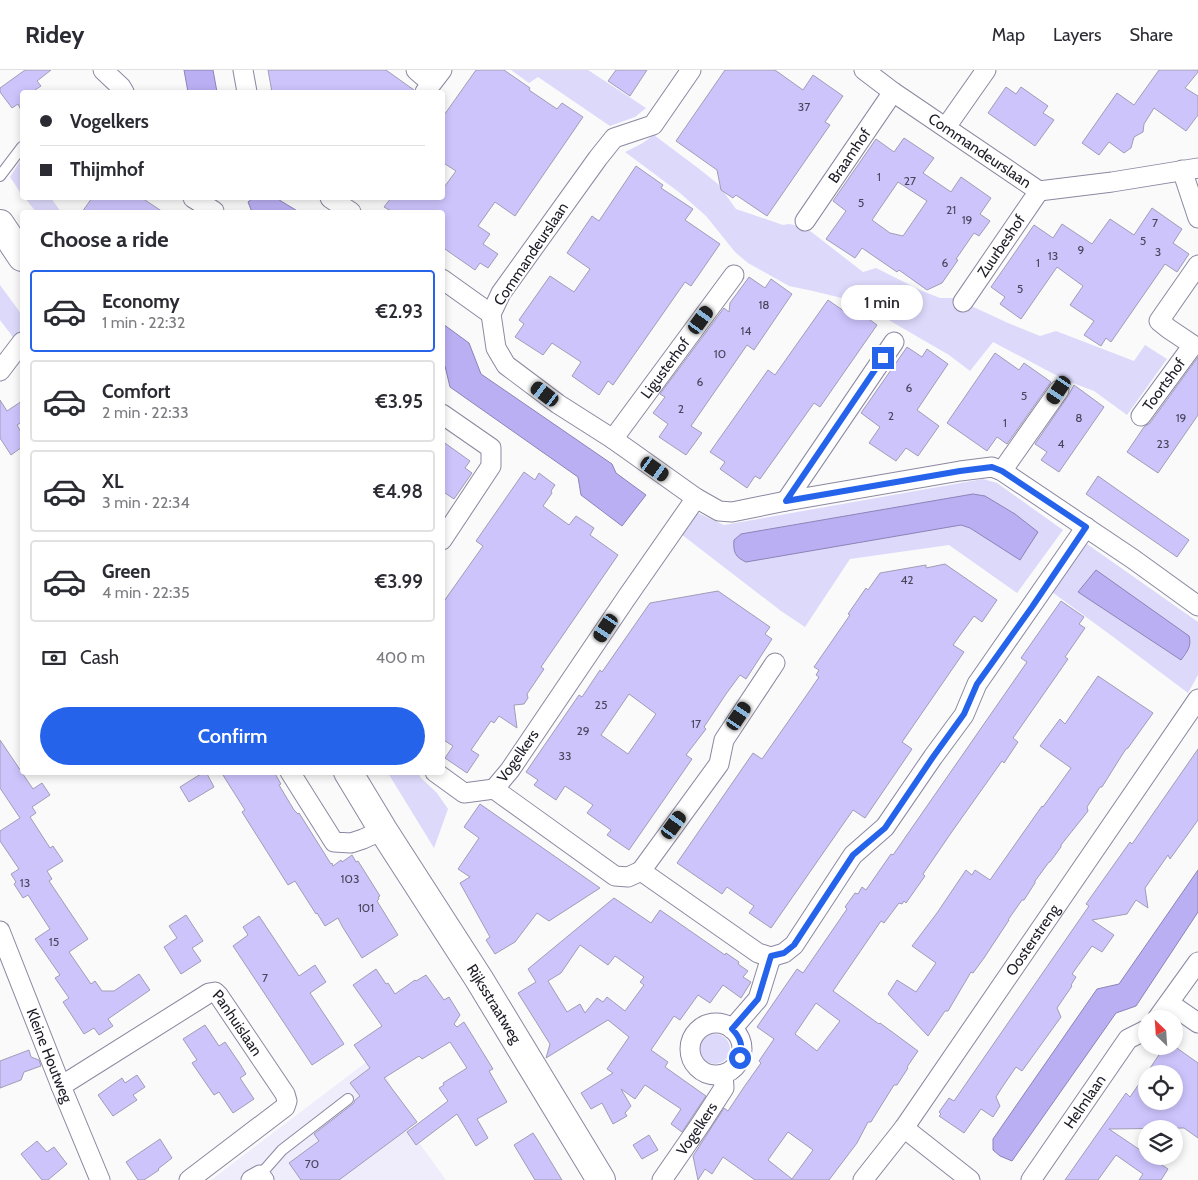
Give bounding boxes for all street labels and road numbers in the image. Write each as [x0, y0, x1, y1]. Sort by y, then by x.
street label: Commandeurslaan [925, 109, 1034, 192]
street label: Braamhof [825, 125, 875, 187]
street label: Commandeurslaan [490, 199, 572, 309]
street label: Zuurbeshof [974, 211, 1029, 281]
street label: Ligusterhof [637, 334, 694, 402]
street label: Toortshof [1139, 355, 1189, 414]
street label: Vogelkers [493, 726, 543, 786]
street label: Oosterstreng [1002, 900, 1064, 979]
street label: Rijksstraatweg [463, 961, 525, 1047]
street label: Panhuislaan [209, 986, 266, 1059]
street label: Kleine Houtweg [22, 1006, 76, 1106]
street label: Helmlaan [1060, 1071, 1110, 1132]
street label: Vogelkers [673, 1099, 721, 1159]

